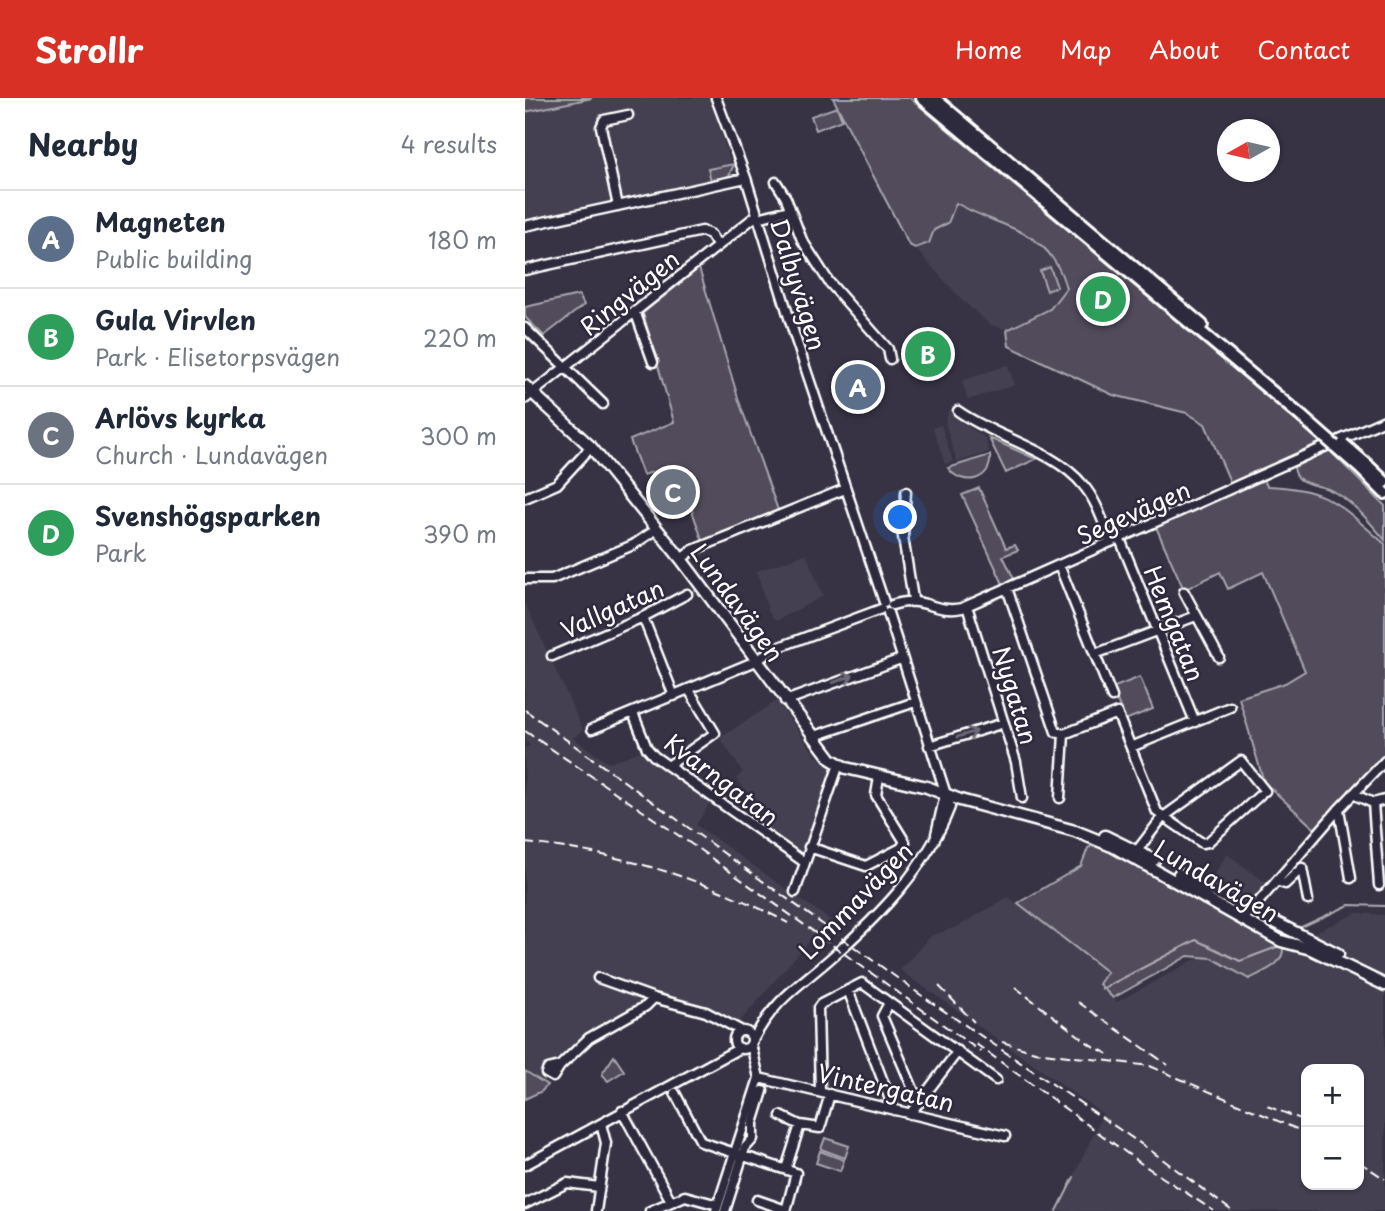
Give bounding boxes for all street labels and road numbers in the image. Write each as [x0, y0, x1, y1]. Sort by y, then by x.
street label: Dalbyvägen [762, 214, 836, 354]
street label: Ringvägen [571, 241, 687, 343]
street label: Segevägen [1070, 471, 1196, 553]
street label: Lundavägen [683, 535, 793, 669]
street label: Hemgatan [1135, 560, 1215, 686]
street label: Vallgatan [555, 569, 669, 647]
street label: Nygatan [984, 641, 1048, 749]
street label: Kvarngatan [657, 724, 787, 834]
street label: Lundavägen [1148, 830, 1286, 930]
street label: Lommavägen [789, 833, 921, 967]
street label: Vintergatan [814, 1054, 958, 1120]

